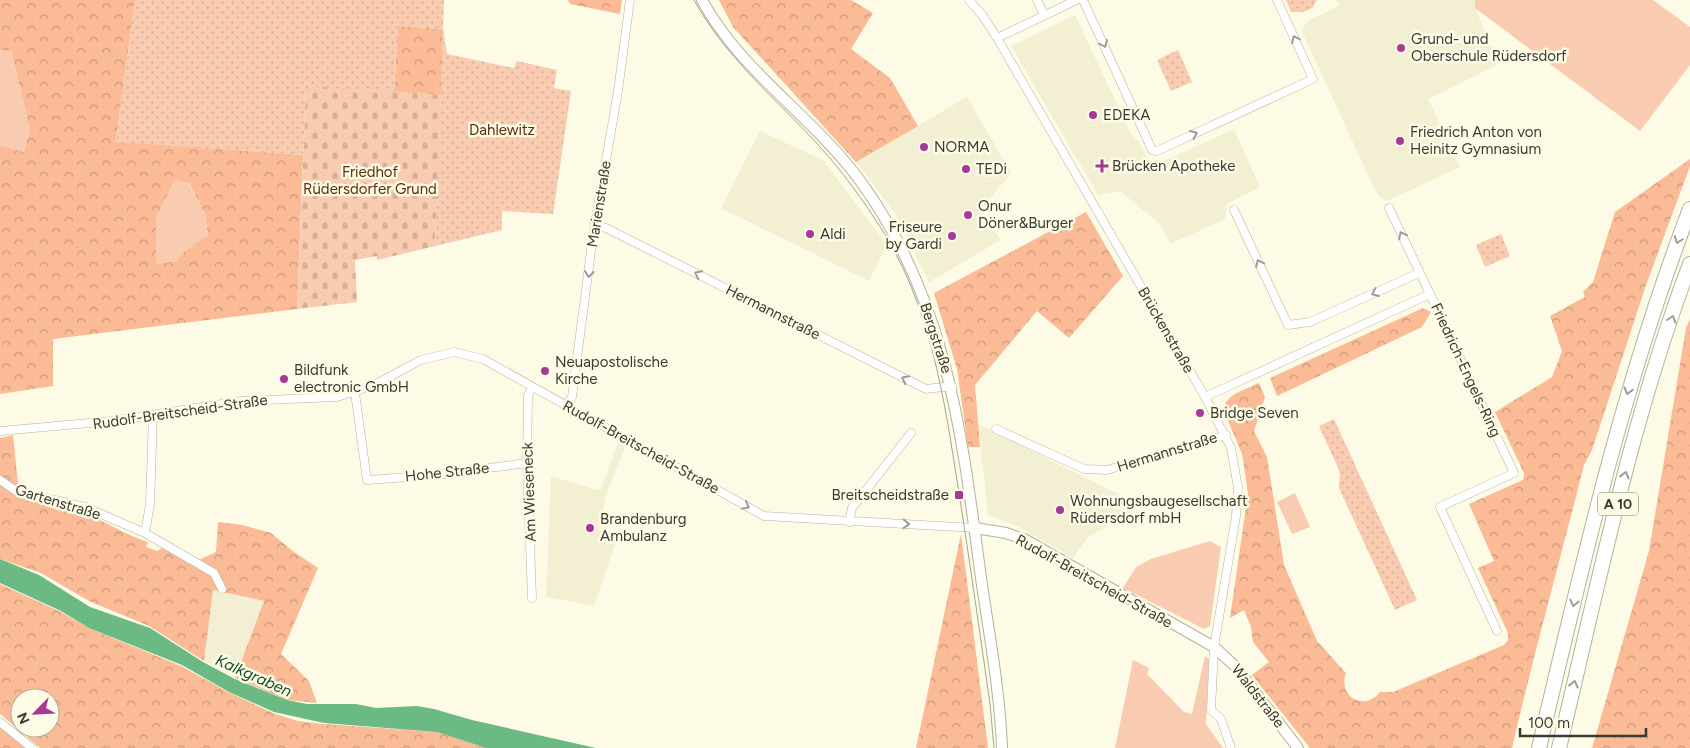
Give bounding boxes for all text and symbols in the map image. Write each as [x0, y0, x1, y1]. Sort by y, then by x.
place label: Grund- und Oberschule Rüdersdorf [1411, 30, 1567, 65]
one-way arrow [1292, 36, 1302, 45]
one-way arrow [1097, 39, 1108, 48]
marker: Grund- und Oberschule Rüdersdorf [1395, 42, 1407, 54]
place label: EDEKA [1103, 106, 1150, 124]
marker: EDEKA [1087, 109, 1099, 121]
park label: Dahlewitz [469, 121, 535, 139]
place label: Friedrich Anton von Heinitz Gymnasium [1410, 123, 1542, 158]
one-way arrow [1189, 130, 1198, 140]
marker: Friedrich Anton von Heinitz Gymnasium [1394, 135, 1406, 147]
place label: NORMA [934, 138, 990, 156]
marker: NORMA [918, 141, 930, 153]
place label: Brücken Apotheke [1112, 157, 1235, 175]
street label: Marienstraße [583, 159, 615, 249]
place label: TEDi [976, 160, 1007, 178]
marker: Brücken Apotheke [1096, 160, 1108, 172]
park label: Friedhof Rüdersdorfer Grund [303, 163, 437, 198]
marker: TEDi [960, 163, 972, 175]
place label: Onur Döner&Burger [978, 197, 1073, 232]
marker: Onur Döner&Burger [962, 209, 974, 221]
place label: Friseure by Gardi [885, 218, 942, 253]
place label: Aldi [820, 225, 846, 243]
marker: Aldi [804, 228, 816, 240]
marker: Friseure by Gardi [946, 230, 958, 242]
one-way arrow [1398, 232, 1408, 241]
one-way arrow [1674, 235, 1684, 244]
one-way arrow [1254, 259, 1265, 268]
one-way arrow [584, 269, 594, 278]
one-way arrow [694, 270, 703, 280]
street label: Hermannstraße [723, 280, 823, 344]
street label: Brückenstraße [1134, 284, 1198, 376]
one-way arrow [1371, 287, 1380, 298]
street label: Bergstraße [916, 300, 956, 376]
street label: Friedrich-Engels-Ring [1427, 300, 1505, 440]
one-way arrow [1666, 315, 1676, 324]
place label: Neuapostolische Kirche [555, 353, 668, 388]
place label: Bildfunk electronic GmbH [294, 361, 409, 396]
marker: Neuapostolische Kirche [539, 365, 551, 377]
marker: Bildfunk electronic GmbH [278, 373, 290, 385]
one-way arrow [902, 375, 911, 385]
one-way arrow [1624, 386, 1634, 395]
street label: Rudolf-Breitscheid-Straße [91, 391, 269, 433]
street label: Rudolf-Breitscheid-Straße [560, 396, 722, 498]
place label: Bridge Seven [1210, 404, 1299, 422]
marker: Bridge Seven [1194, 407, 1206, 419]
street label: Hermannstraße [1115, 428, 1219, 476]
street label: Am Wieseneck [518, 441, 540, 542]
street label: Hohe Straße [404, 459, 490, 485]
one-way arrow [1620, 471, 1630, 479]
street label: Gartenstraße [13, 480, 103, 524]
place label: Breitscheidstraße [831, 486, 949, 504]
marker: Breitscheidstraße [953, 489, 965, 501]
place label: Wohnungsbaugesellschaft Rüdersdorf mbH [1070, 492, 1248, 527]
road number: A 10 [1598, 492, 1638, 516]
one-way arrow [741, 500, 750, 510]
marker: Wohnungsbaugesellschaft Rüdersdorf mbH [1054, 504, 1066, 516]
place label: Brandenburg Ambulanz [600, 510, 687, 545]
one-way arrow [902, 519, 910, 529]
marker: Brandenburg Ambulanz [584, 522, 596, 534]
street label: Rudolf-Breitscheid-Straße [1013, 530, 1175, 632]
one-way arrow [1569, 598, 1580, 607]
water label: Kalkgraben [213, 650, 295, 701]
street label: Waldstraße [1228, 661, 1288, 731]
one-way arrow [1568, 679, 1579, 688]
north arrow [10, 688, 60, 738]
scale bar [1520, 706, 1646, 738]
text: N [14, 710, 34, 726]
text: 100 m [1528, 714, 1570, 732]

